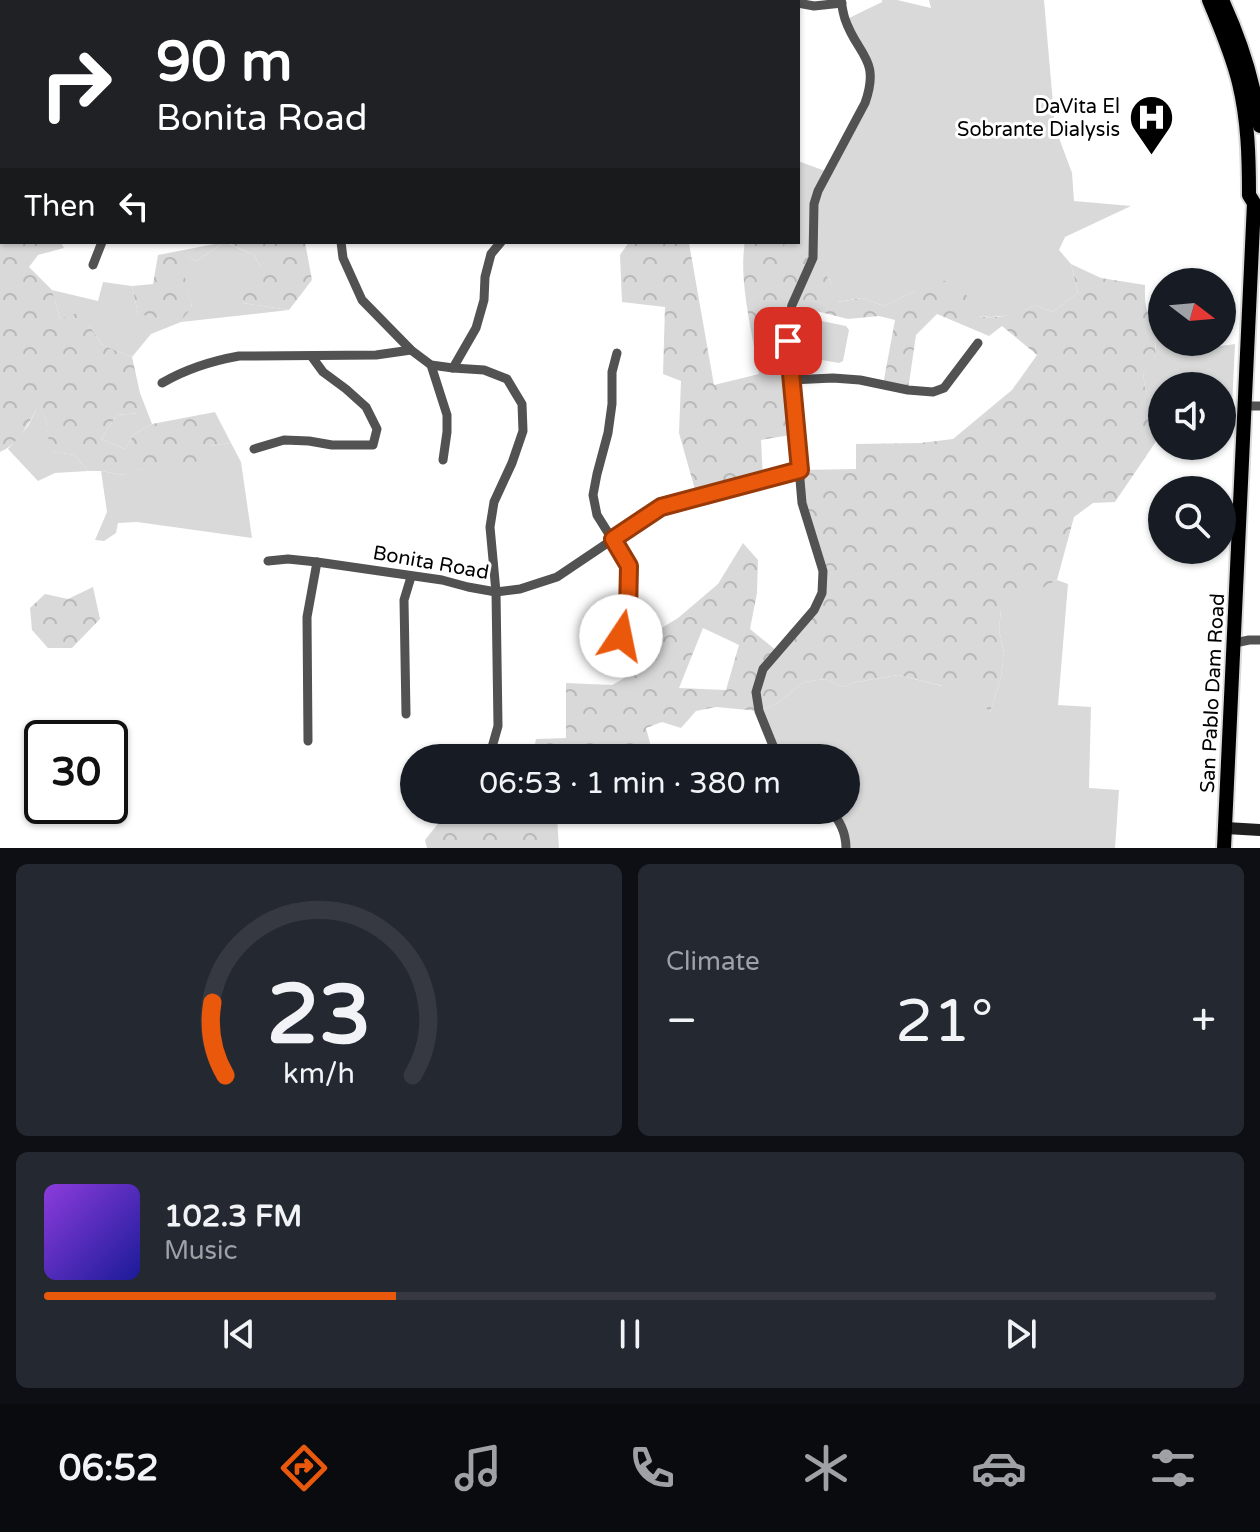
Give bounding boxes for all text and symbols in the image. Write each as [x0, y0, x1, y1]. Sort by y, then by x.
text: 90 m [156, 29, 292, 96]
icon: right [24, 32, 128, 136]
hospital icon: DaVita El Sobrante Dialysis [1127, 94, 1175, 157]
place label: DaVita El Sobrante Dialysis [957, 95, 1120, 142]
text: Bonita Road [156, 97, 367, 140]
icon: left [112, 184, 156, 228]
text: Then [24, 188, 96, 225]
north arrow [1148, 268, 1236, 356]
map controls [1148, 268, 1236, 564]
pin [754, 307, 822, 375]
icon: arrive [766, 319, 810, 363]
button: sound [1148, 372, 1236, 460]
button: search [1148, 476, 1236, 564]
street label: Bonita Road [371, 541, 491, 585]
street label: San Pablo Dam Road [1196, 593, 1230, 794]
position arrow [579, 594, 663, 678]
speed limit sign: 30 [24, 720, 128, 824]
text: 06:53 · 1 min · 380 m [479, 765, 781, 802]
text: Climate [666, 946, 760, 977]
text: 23 [267, 966, 371, 1066]
text: 21° [895, 986, 993, 1058]
text: − [666, 995, 697, 1048]
text: + [1191, 995, 1216, 1048]
text: km/h [283, 1057, 355, 1091]
text: 102.3 FM [164, 1198, 302, 1235]
text: Music [164, 1235, 237, 1266]
icon: previous [217, 1312, 261, 1356]
icon: pause [608, 1312, 652, 1356]
icon: next [999, 1312, 1043, 1356]
icon: directions [276, 1440, 332, 1496]
icon: music [450, 1440, 506, 1496]
icon: phone [624, 1440, 680, 1496]
icon: climate [798, 1440, 854, 1496]
icon: car [971, 1440, 1027, 1496]
icon: filters [1145, 1440, 1201, 1496]
text: 06:52 [59, 1447, 159, 1490]

